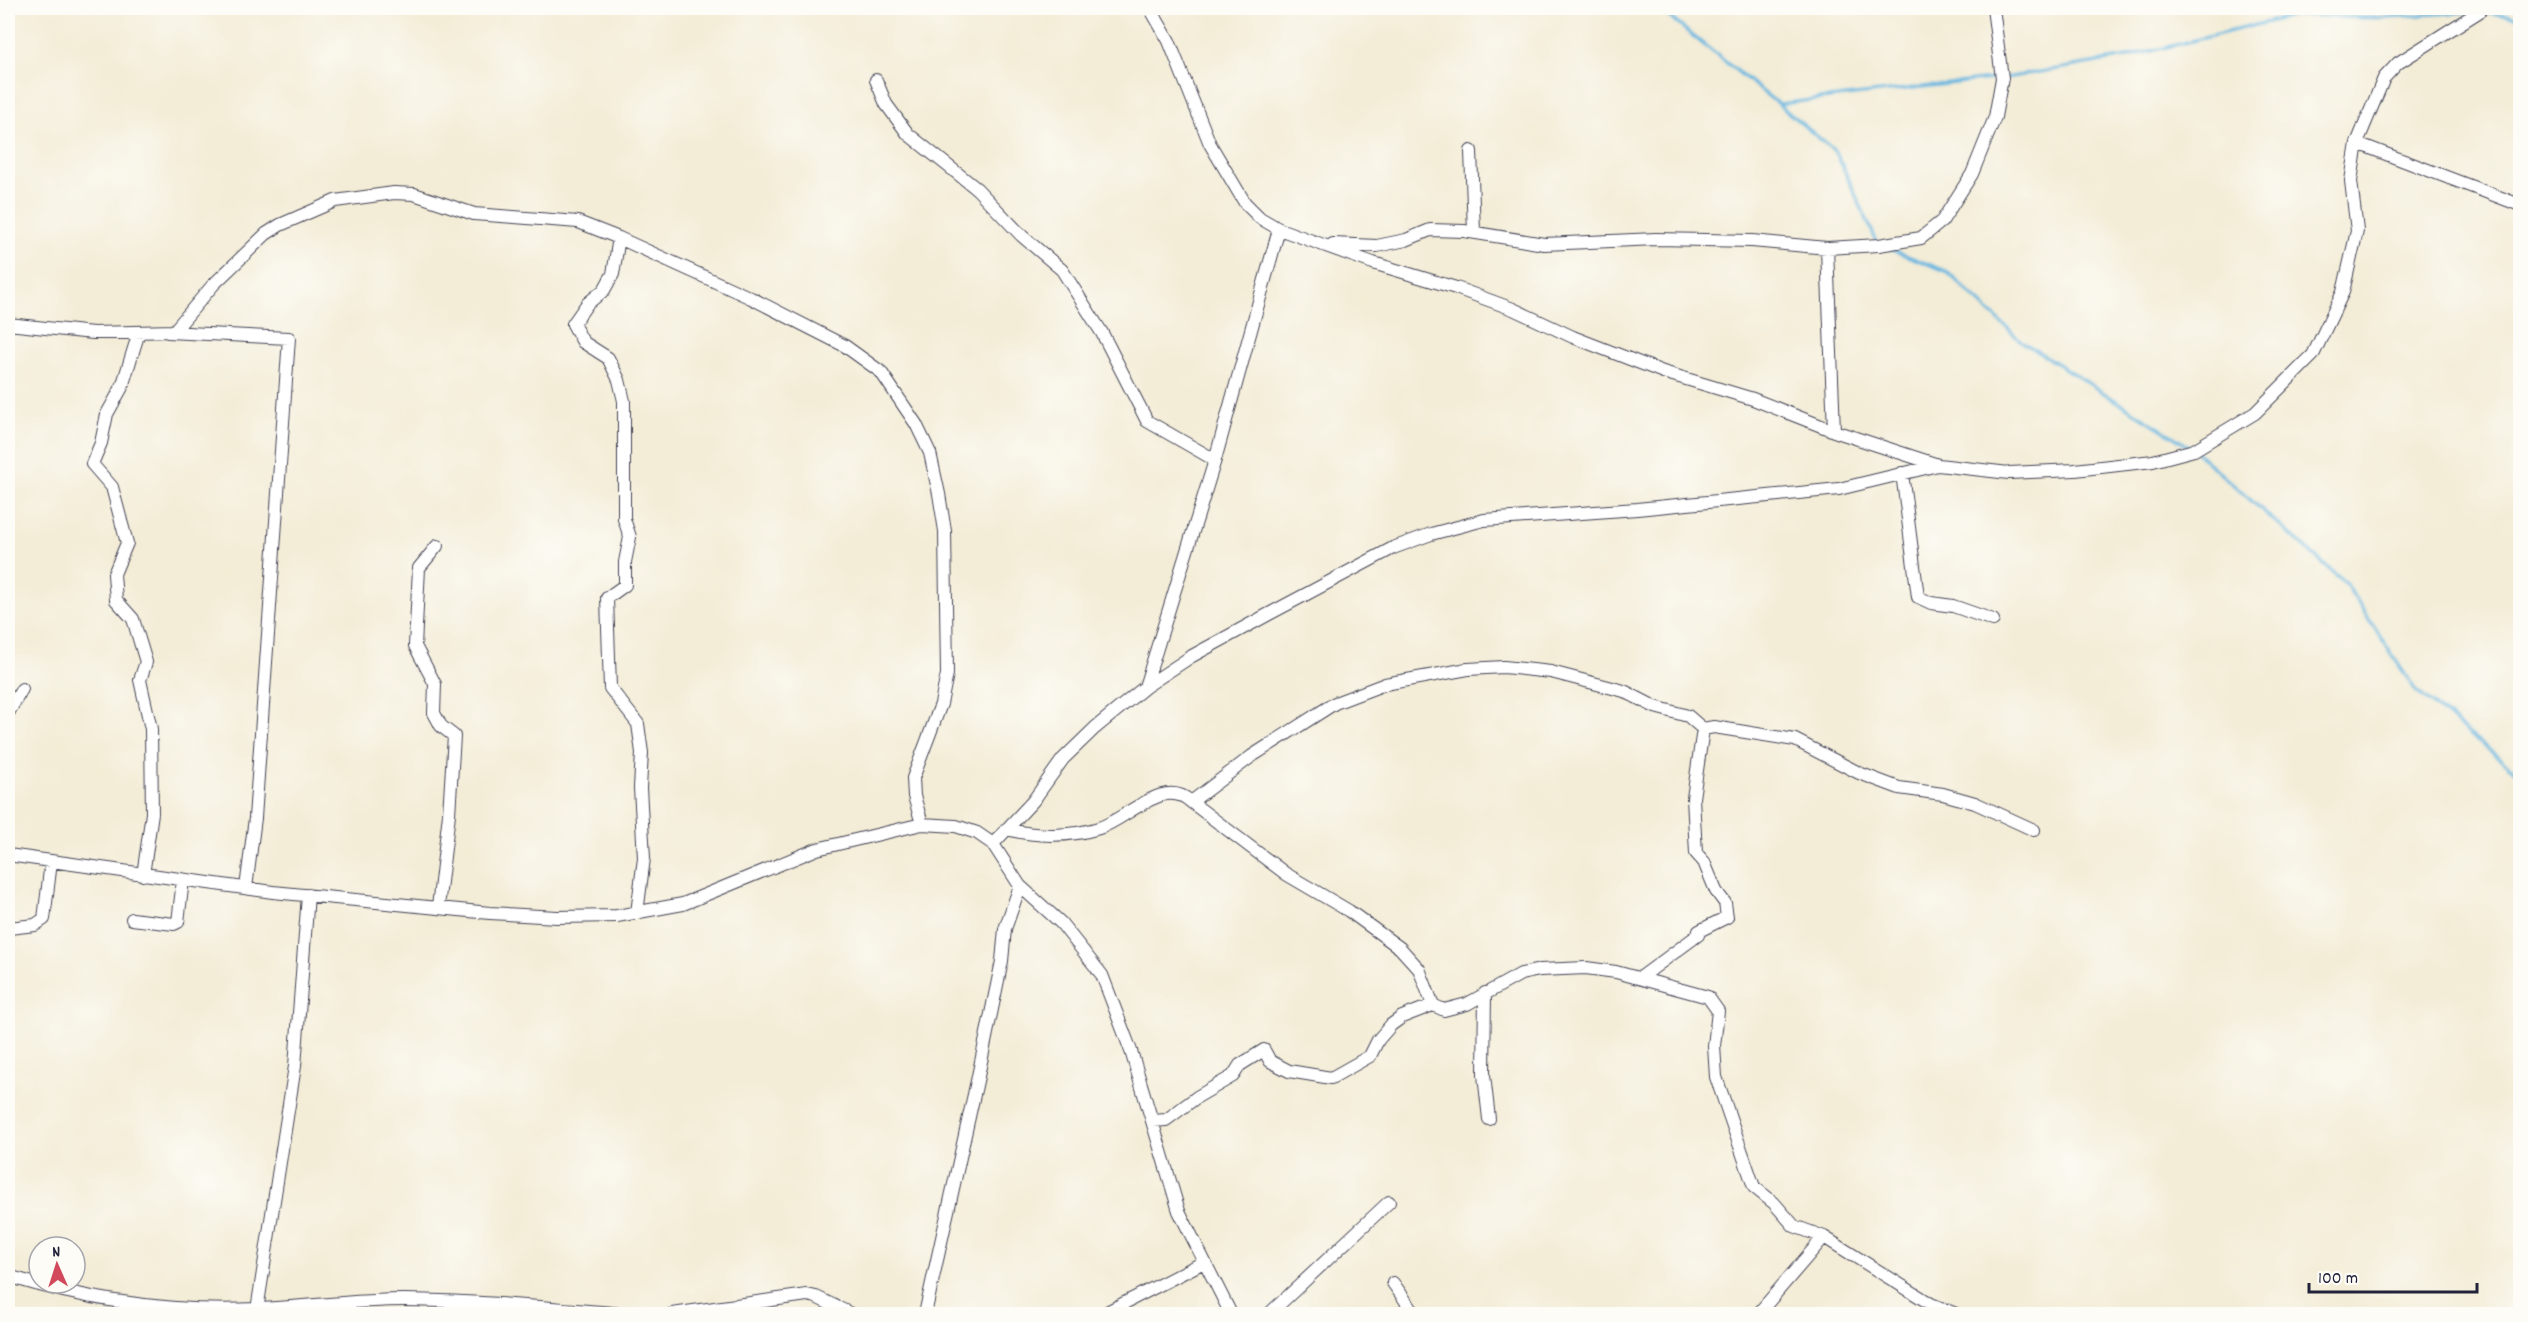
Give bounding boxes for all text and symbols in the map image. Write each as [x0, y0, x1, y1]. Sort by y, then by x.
north arrow [27, 1235, 87, 1295]
text: N [52, 1241, 61, 1264]
scale bar [2309, 1256, 2477, 1294]
text: 100 m [2318, 1267, 2358, 1292]

